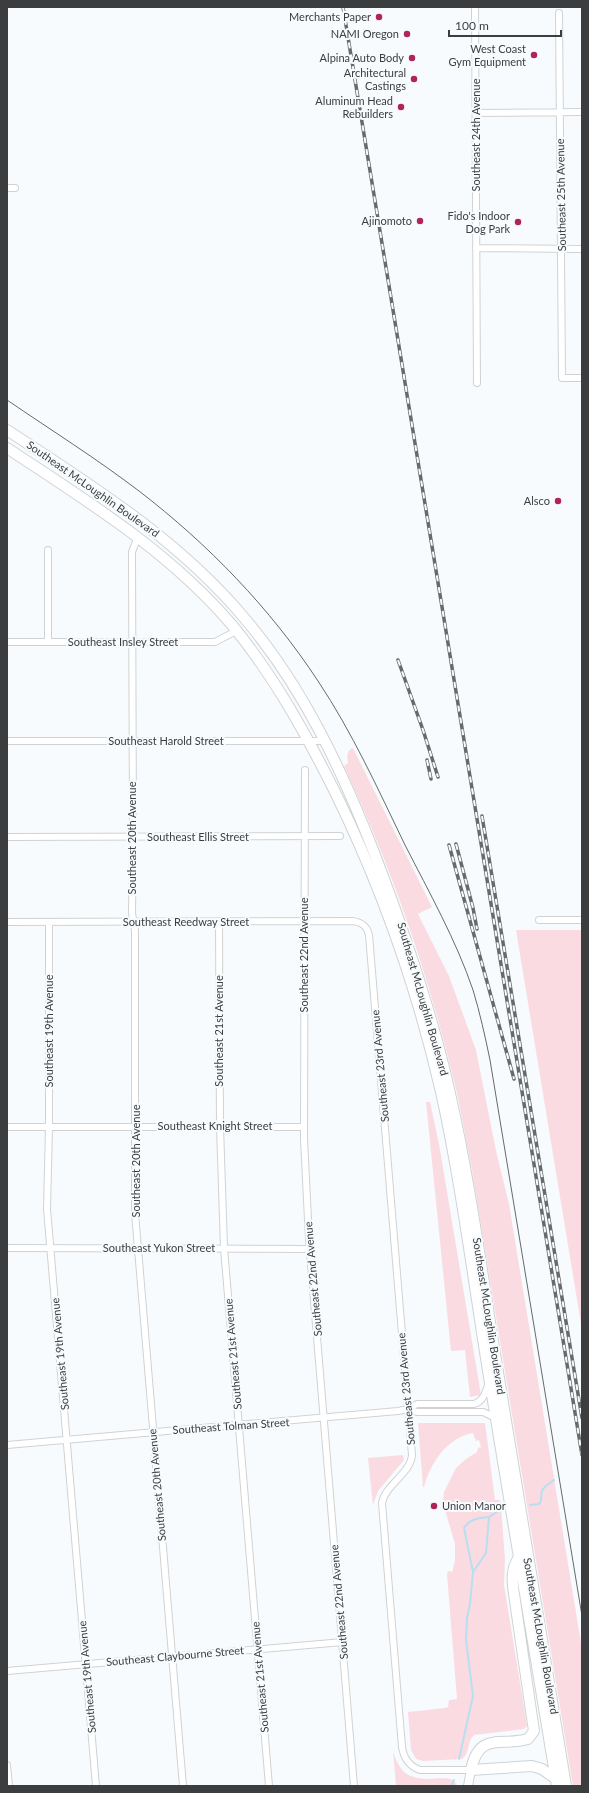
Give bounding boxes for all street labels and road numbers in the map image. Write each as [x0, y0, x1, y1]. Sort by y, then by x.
street label: Southeast 24th Avenue [469, 78, 482, 191]
street label: Southeast 25th Avenue [553, 138, 568, 252]
street label: Southeast McLoughlin Boulevard [25, 438, 162, 539]
street label: Southeast Insley Street [68, 635, 178, 648]
street label: Southeast Harold Street [108, 734, 224, 747]
street label: Southeast 20th Avenue [125, 781, 138, 894]
street label: Southeast Ellis Street [147, 830, 249, 843]
street label: Southeast 22nd Avenue [297, 897, 310, 1013]
street label: Southeast Reedway Street [123, 915, 249, 928]
street label: Southeast McLoughlin Boulevard [395, 921, 452, 1077]
street label: Southeast 19th Avenue [42, 974, 55, 1087]
street label: Southeast 21st Avenue [212, 975, 225, 1087]
street label: Southeast 23rd Avenue [368, 1009, 391, 1123]
street label: Southeast 20th Avenue [129, 1104, 142, 1217]
street label: Southeast Knight Street [158, 1119, 272, 1132]
street label: Southeast 22nd Avenue [301, 1221, 324, 1337]
street label: Southeast McLoughlin Boulevard [471, 1237, 508, 1395]
street label: Southeast Yukon Street [103, 1241, 215, 1254]
street label: Southeast 19th Avenue [48, 1297, 71, 1411]
street label: Southeast 21st Avenue [221, 1298, 244, 1410]
street label: Southeast 23rd Avenue [394, 1332, 417, 1446]
street label: Southeast Tolman Street [172, 1415, 290, 1436]
street label: Southeast 20th Avenue [145, 1428, 168, 1542]
street label: Southeast 22nd Avenue [327, 1544, 350, 1660]
street label: Southeast McLoughlin Boulevard [521, 1557, 562, 1715]
street label: Southeast 19th Avenue [75, 1620, 98, 1734]
street label: Southeast 21st Avenue [248, 1621, 271, 1733]
street label: Southeast Claybourne Street [105, 1643, 245, 1668]

